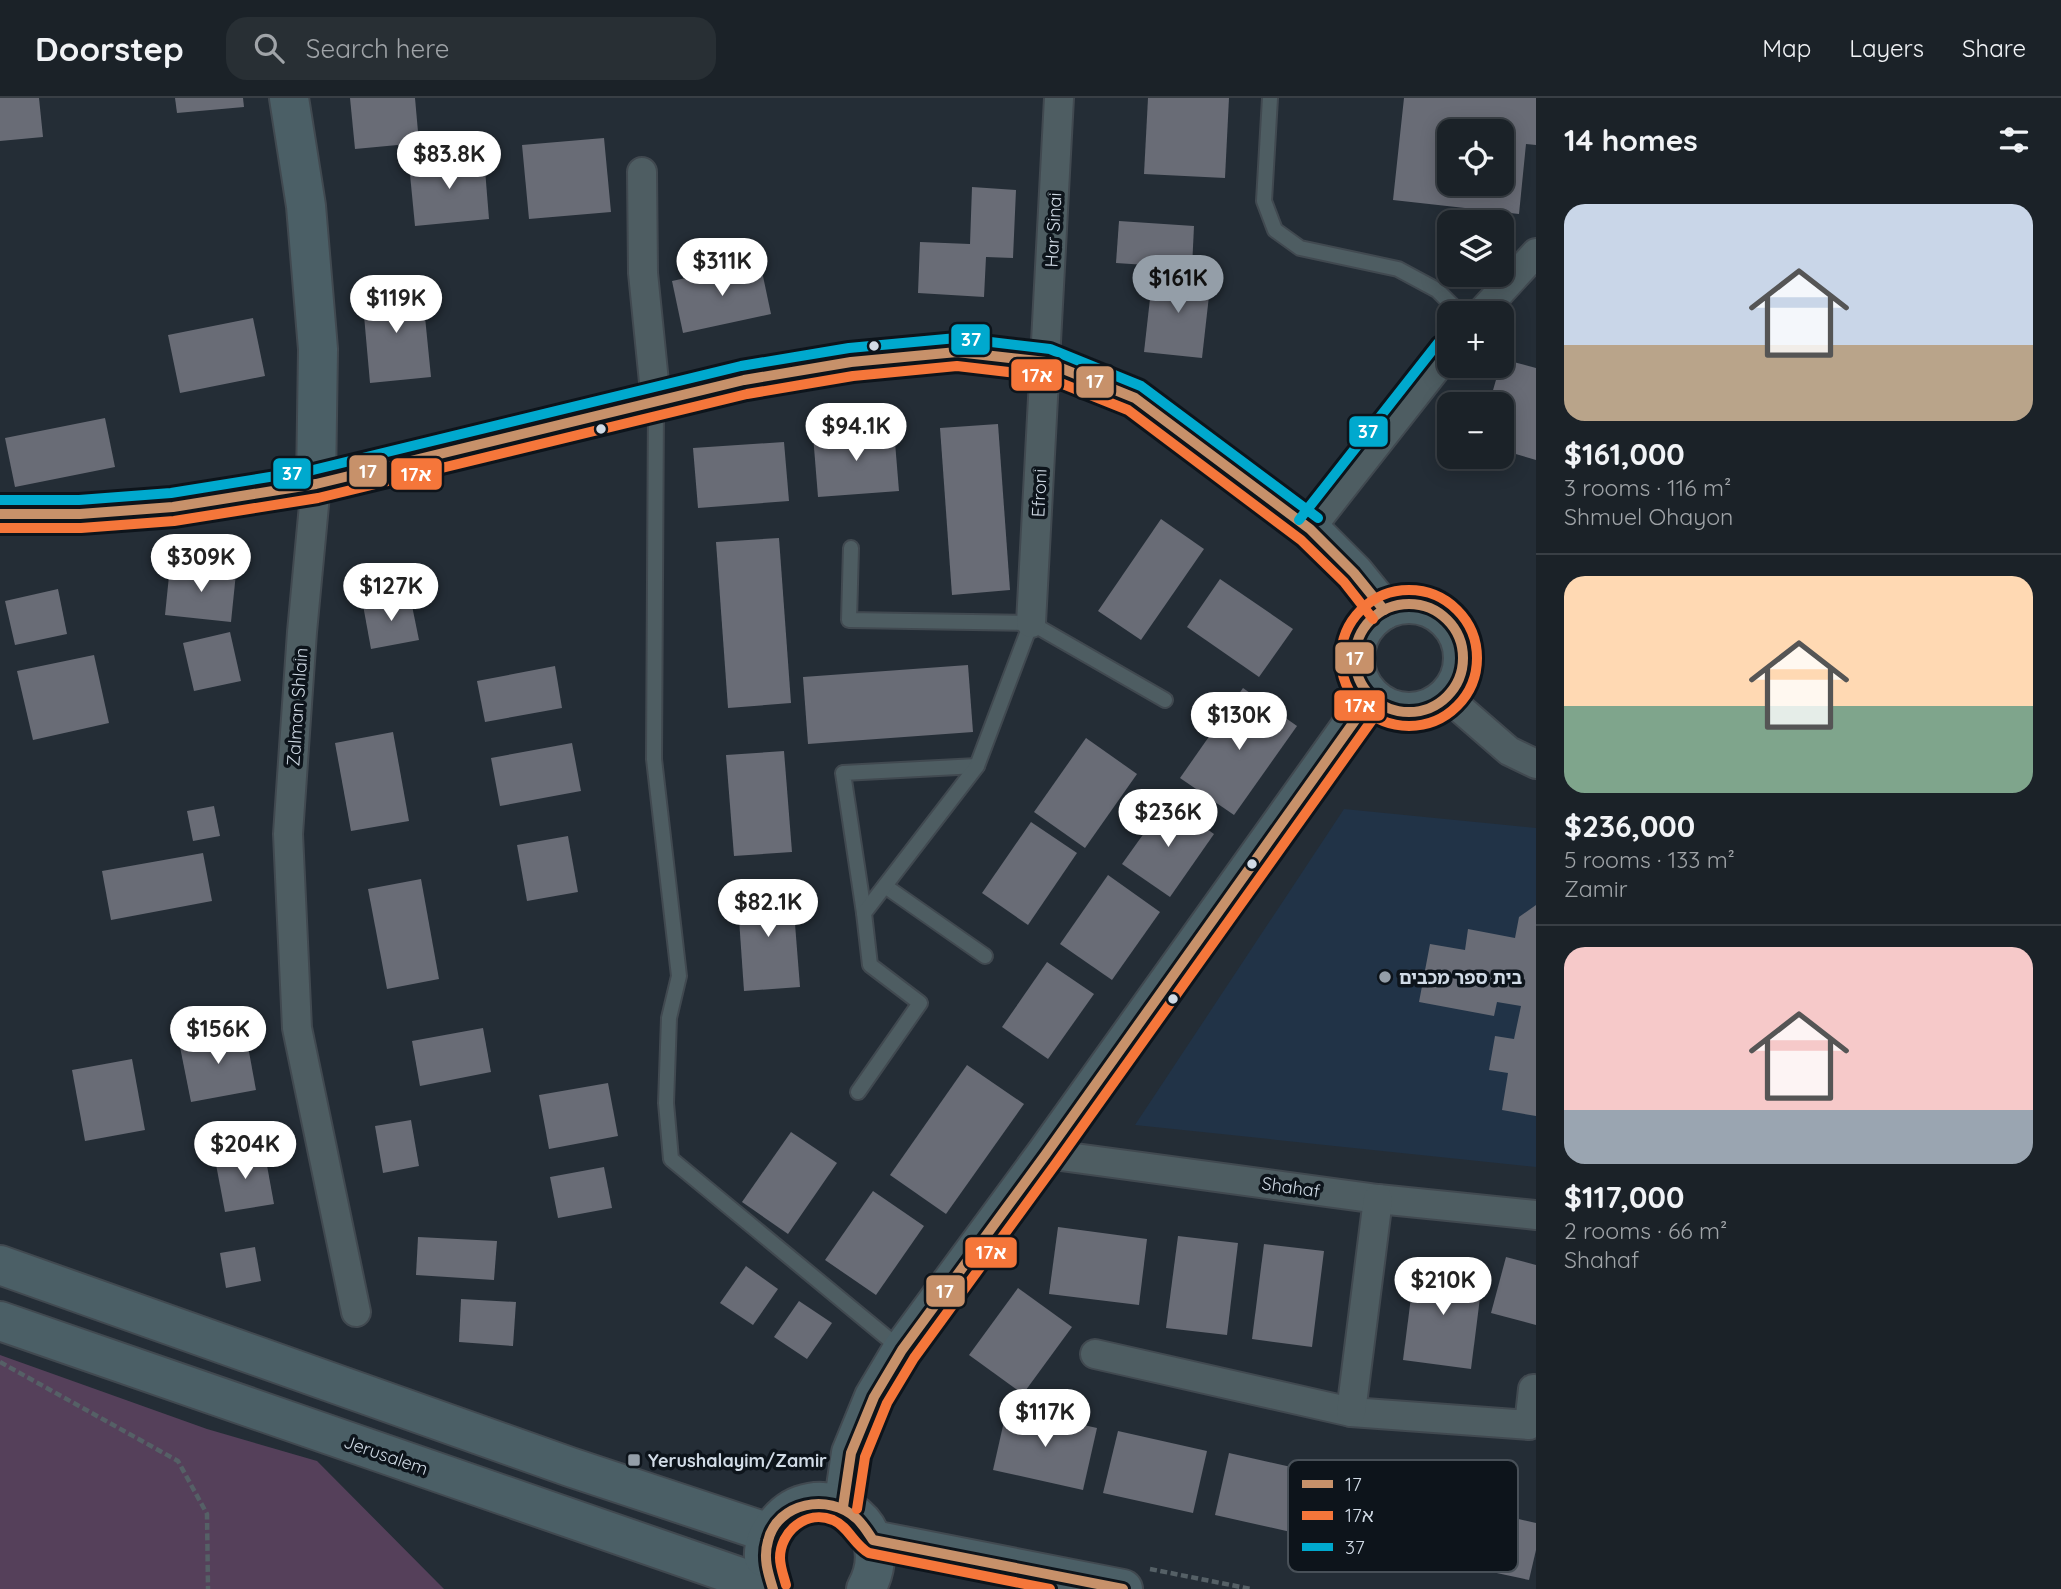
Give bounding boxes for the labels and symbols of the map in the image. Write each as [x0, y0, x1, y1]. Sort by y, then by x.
pin: $83.8K [392, 132, 506, 191]
street label: Har Sinai [1040, 192, 1066, 268]
pin: $311K [673, 238, 771, 298]
pin: $161K [1129, 256, 1227, 315]
pin: $119K [347, 275, 445, 335]
line badge: 37 [950, 323, 991, 356]
text: 37 [961, 327, 981, 351]
unlabelled marker [867, 339, 881, 353]
line badge: 17א [1010, 358, 1063, 392]
text: 17א [1022, 363, 1052, 387]
line badge: 17 [1075, 365, 1115, 399]
text: 17 [1086, 369, 1104, 393]
pin: $94.1K [799, 404, 913, 463]
line badge: 37 [1348, 415, 1389, 448]
text: 37 [1358, 419, 1378, 443]
unlabelled marker [594, 422, 608, 436]
line badge: 17 [348, 454, 388, 488]
line badge: 37 [272, 457, 312, 490]
line badge: 17א [390, 457, 443, 491]
text: 17 [359, 459, 377, 483]
text: 37 [282, 461, 302, 485]
text: 17א [401, 462, 431, 486]
street label: Efroni [1026, 468, 1052, 518]
pin: $309K [152, 534, 250, 594]
pin: $127K [342, 564, 440, 623]
line badge: 17 [1334, 641, 1375, 675]
text: 17 [1346, 646, 1364, 670]
street label: Zalman Shlain [281, 647, 313, 767]
line badge: 17א [1333, 689, 1386, 722]
pin: $130K [1190, 692, 1288, 752]
text: 17א [1345, 693, 1375, 717]
pin: $236K [1119, 790, 1217, 849]
unlabelled marker [1245, 857, 1259, 871]
pin: $82.1K [711, 880, 825, 939]
place label: בית ספר מכבים [1399, 966, 1522, 989]
marker: בית ספר מכבים [1377, 969, 1393, 985]
unlabelled marker [1166, 992, 1180, 1006]
pin: $156K [169, 1006, 267, 1066]
pin: $204K [196, 1122, 294, 1181]
street label: Shahaf [1260, 1172, 1322, 1203]
line badge: 17א [964, 1236, 1018, 1269]
text: 17א [976, 1240, 1006, 1264]
pin: $210K [1394, 1258, 1492, 1317]
line badge: 17 [925, 1274, 966, 1308]
text: 17 [936, 1279, 954, 1303]
pin: $117K [996, 1390, 1094, 1449]
street label: Jerusalem [341, 1430, 431, 1480]
place label: Yerushalayim/Zamir [648, 1449, 827, 1472]
marker: Yerushalayim/Zamir [626, 1452, 642, 1468]
legend [1288, 1460, 1518, 1572]
text: 17 [1345, 1472, 1362, 1496]
text: 17א [1345, 1503, 1374, 1527]
text: 37 [1345, 1535, 1365, 1559]

